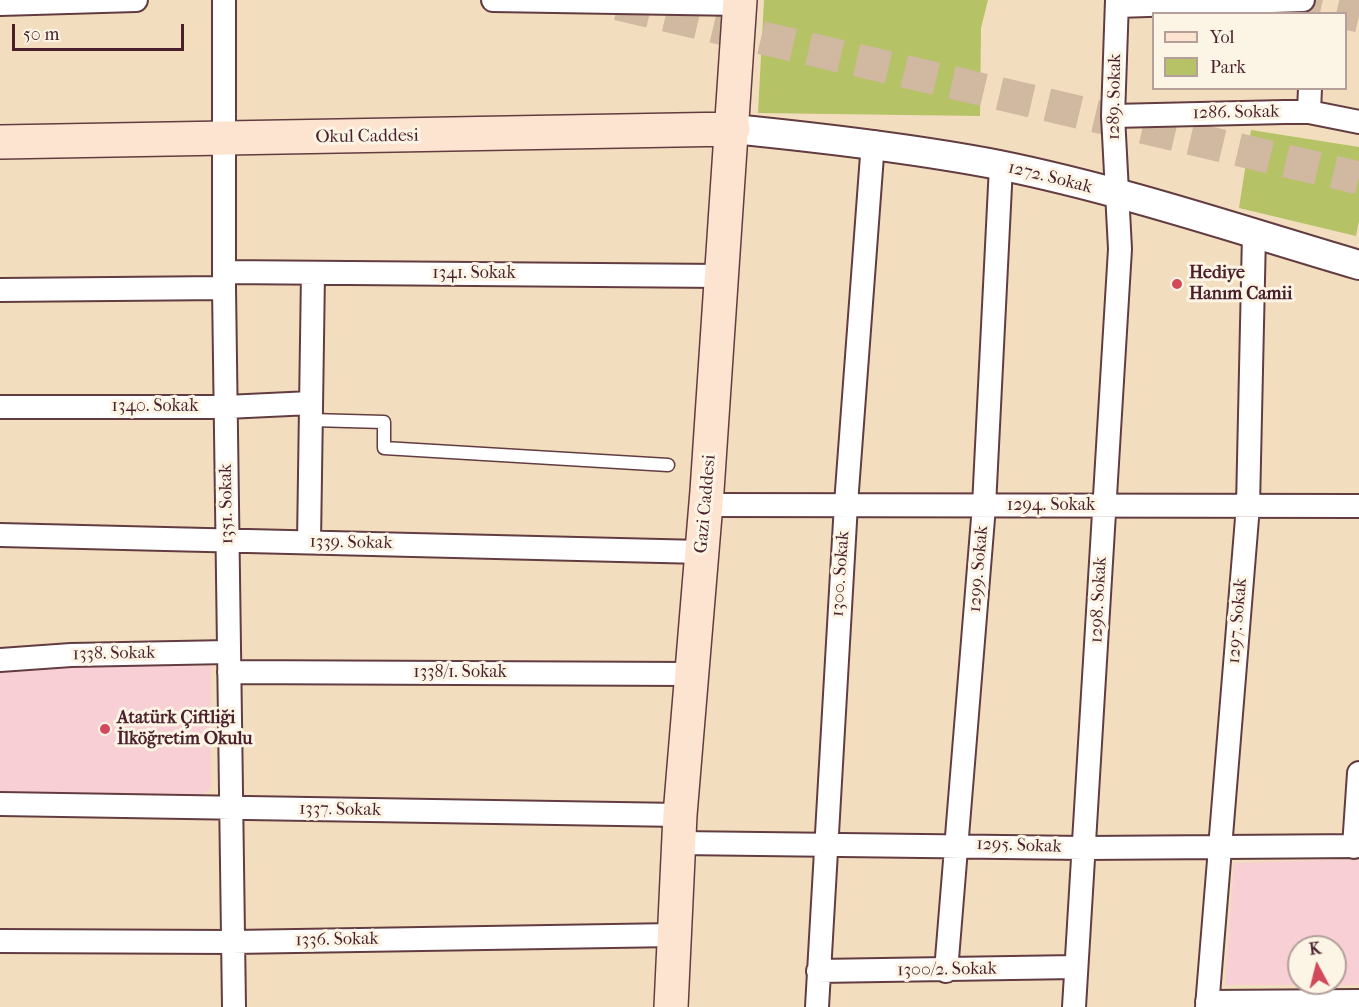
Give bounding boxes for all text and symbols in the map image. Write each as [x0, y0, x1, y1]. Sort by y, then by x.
scale bar [15, 12, 188, 50]
legend [1152, 12, 1347, 90]
text: 50 m [23, 24, 59, 45]
text: Yol [1210, 27, 1235, 48]
street label: 1289. Sokak [1103, 54, 1127, 140]
text: Park [1210, 57, 1246, 78]
street label: 1286. Sokak [1192, 101, 1280, 125]
street label: Okul Caddesi [315, 125, 419, 149]
street label: 1272. Sokak [1006, 157, 1094, 199]
street label: 1341. Sokak [432, 263, 516, 285]
place label: Hediye Hanım Camii [1189, 263, 1292, 306]
marker: Hediye Hanım Camii [1170, 277, 1184, 291]
street label: 1340. Sokak [112, 396, 198, 418]
street label: Gazi Caddesi [691, 454, 721, 554]
street label: 1351. Sokak [215, 464, 239, 544]
street label: 1294. Sokak [1007, 495, 1095, 517]
street label: 1299. Sokak [964, 525, 994, 613]
street label: 1300. Sokak [827, 530, 855, 618]
street label: 1339. Sokak [309, 531, 393, 555]
street label: 1298. Sokak [1086, 556, 1112, 644]
street label: 1297. Sokak [1223, 577, 1253, 665]
street label: 1338. Sokak [72, 642, 156, 666]
street label: 1338/1. Sokak [413, 662, 507, 684]
place label: Atatürk Çiftliği İlköğretim Okulu [117, 708, 252, 750]
marker: Atatürk Çiftliği İlköğretim Okulu [98, 722, 112, 736]
street label: 1337. Sokak [299, 798, 381, 822]
street label: 1295. Sokak [976, 834, 1062, 858]
street label: 1336. Sokak [295, 928, 379, 952]
north arrow [1287, 935, 1347, 995]
text: K [1308, 938, 1322, 959]
street label: 1300/2. Sokak [897, 958, 997, 982]

